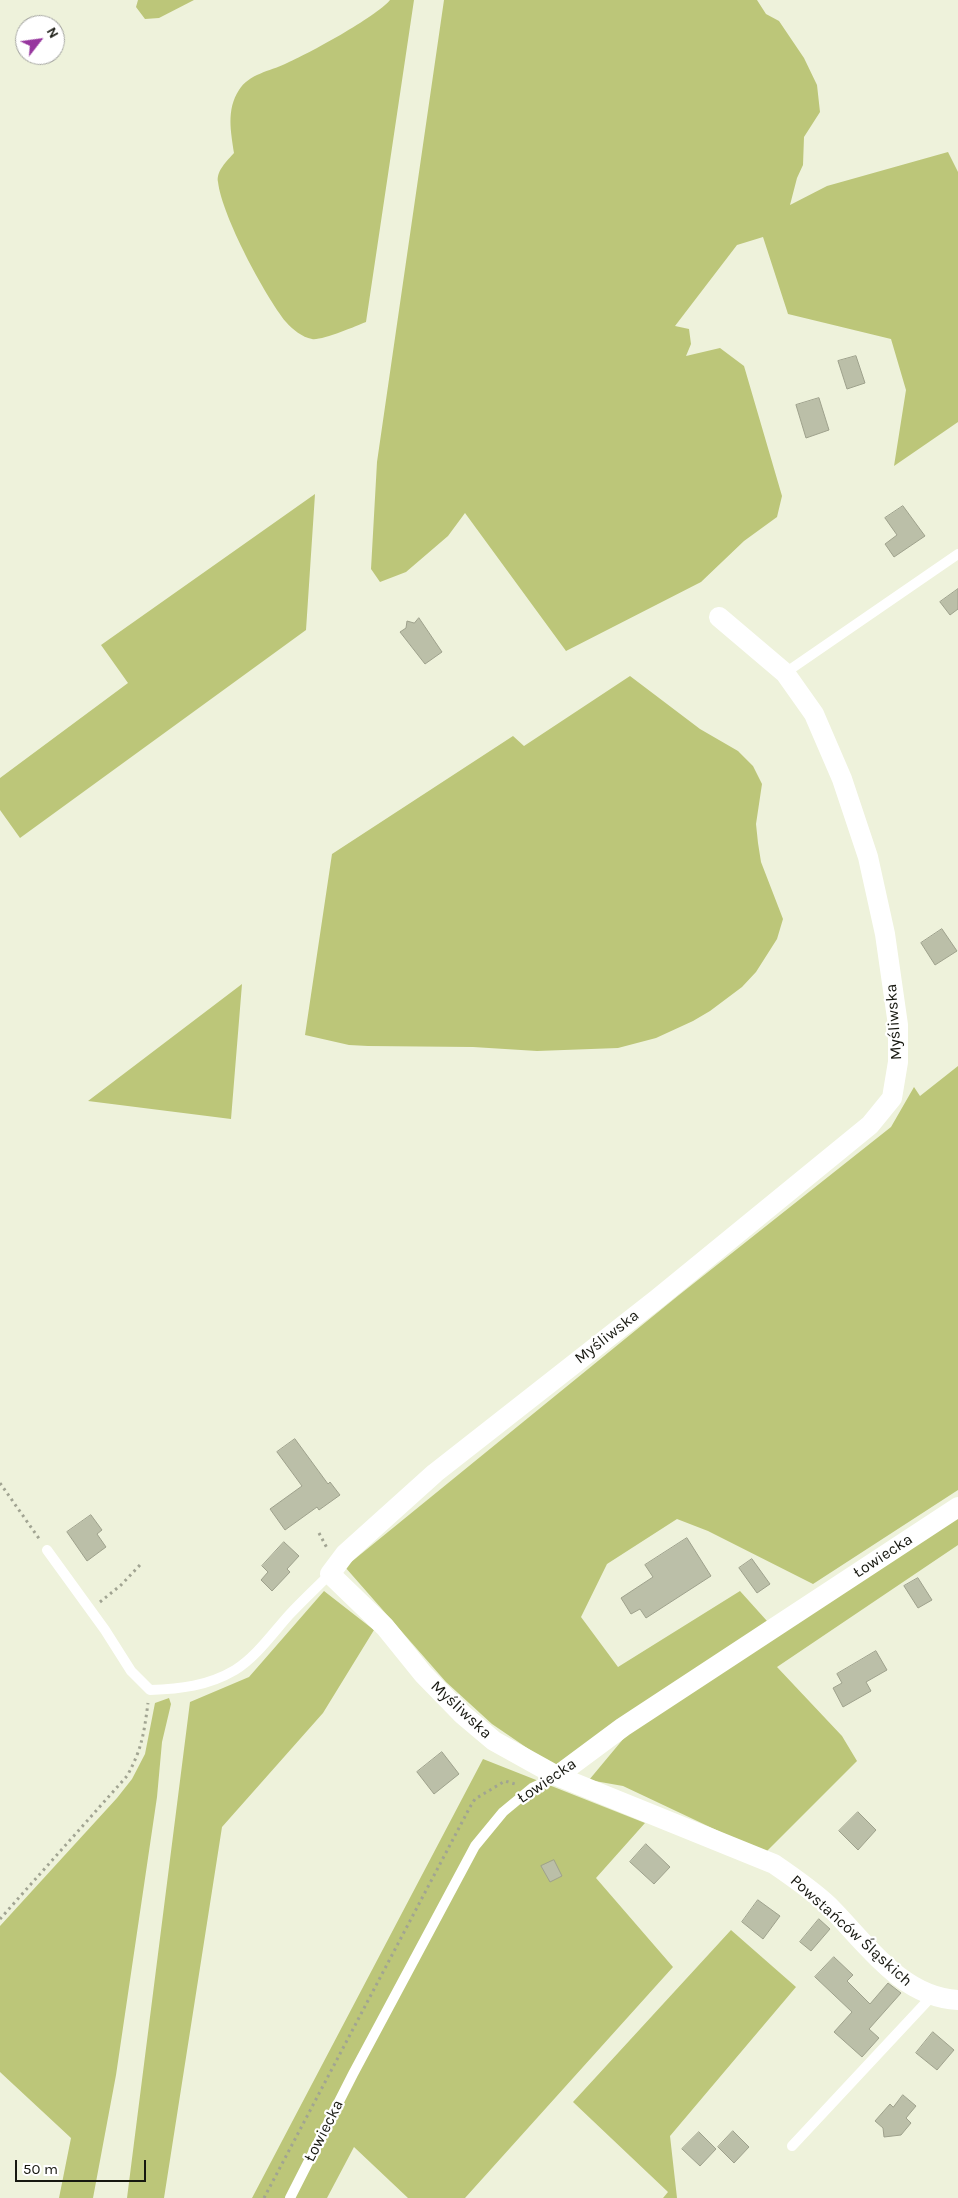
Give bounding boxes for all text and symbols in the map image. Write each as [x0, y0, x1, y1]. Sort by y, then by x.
north arrow [15, 15, 65, 65]
text: N [43, 24, 62, 41]
street label: Myśliwska [882, 983, 906, 1061]
street label: Myśliwska [571, 1306, 643, 1368]
street label: Łowiecka [850, 1530, 916, 1582]
street label: Myśliwska [426, 1677, 496, 1743]
street label: Łowiecka [514, 1754, 580, 1808]
street label: Powstańców Śląskich [786, 1871, 916, 1991]
street label: Łowiecka [300, 2097, 348, 2165]
scale bar [18, 2150, 149, 2182]
text: 50 m [23, 2160, 58, 2178]

